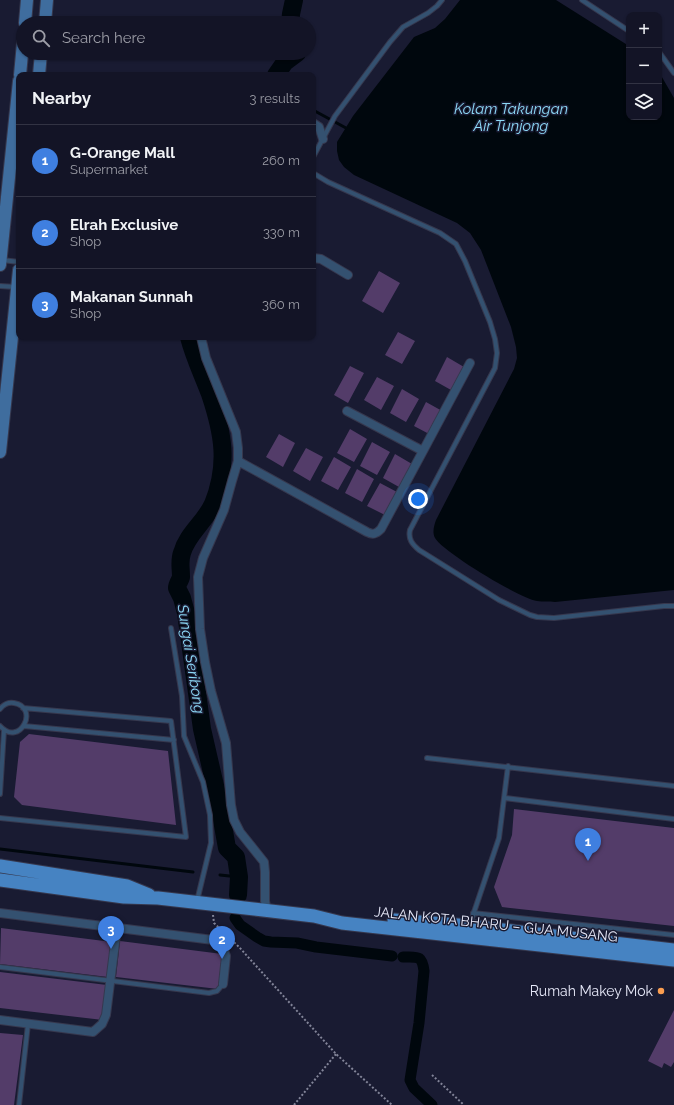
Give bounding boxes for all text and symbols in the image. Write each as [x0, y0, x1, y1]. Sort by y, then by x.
map controls [626, 12, 662, 120]
button: + [626, 12, 662, 48]
search box [16, 16, 316, 60]
icon: search [30, 27, 52, 49]
text: Search here [62, 29, 145, 47]
button: − [626, 48, 662, 84]
button: layers [626, 84, 662, 120]
text: Nearby [32, 88, 91, 108]
text: 3 results [250, 91, 300, 106]
water label: Kolam Takungan Air Tunjong [454, 100, 568, 135]
text: G-Orange Mall [70, 144, 175, 162]
text: 1 [42, 153, 48, 168]
text: 260 m [262, 153, 300, 168]
text: Supermarket [70, 162, 148, 177]
text: Elrah Exclusive [70, 216, 178, 234]
text: 2 [41, 225, 49, 240]
text: 330 m [263, 225, 300, 240]
text: Shop [70, 234, 101, 249]
text: Makanan Sunnah [70, 288, 193, 306]
text: 3 [41, 297, 49, 312]
text: 360 m [262, 297, 300, 312]
text: Shop [70, 306, 101, 321]
your location [408, 489, 428, 509]
water label: Sungai Seribong [173, 602, 209, 715]
pin: 1 [575, 828, 601, 861]
street label: JALAN KOTA BHARU – GUA MUSANG [373, 903, 619, 945]
pin: 3 [98, 916, 124, 949]
pin: 2 [209, 926, 235, 959]
place label: Rumah Makey Mok [530, 983, 654, 999]
marker: Rumah Makey Mok [656, 986, 666, 996]

